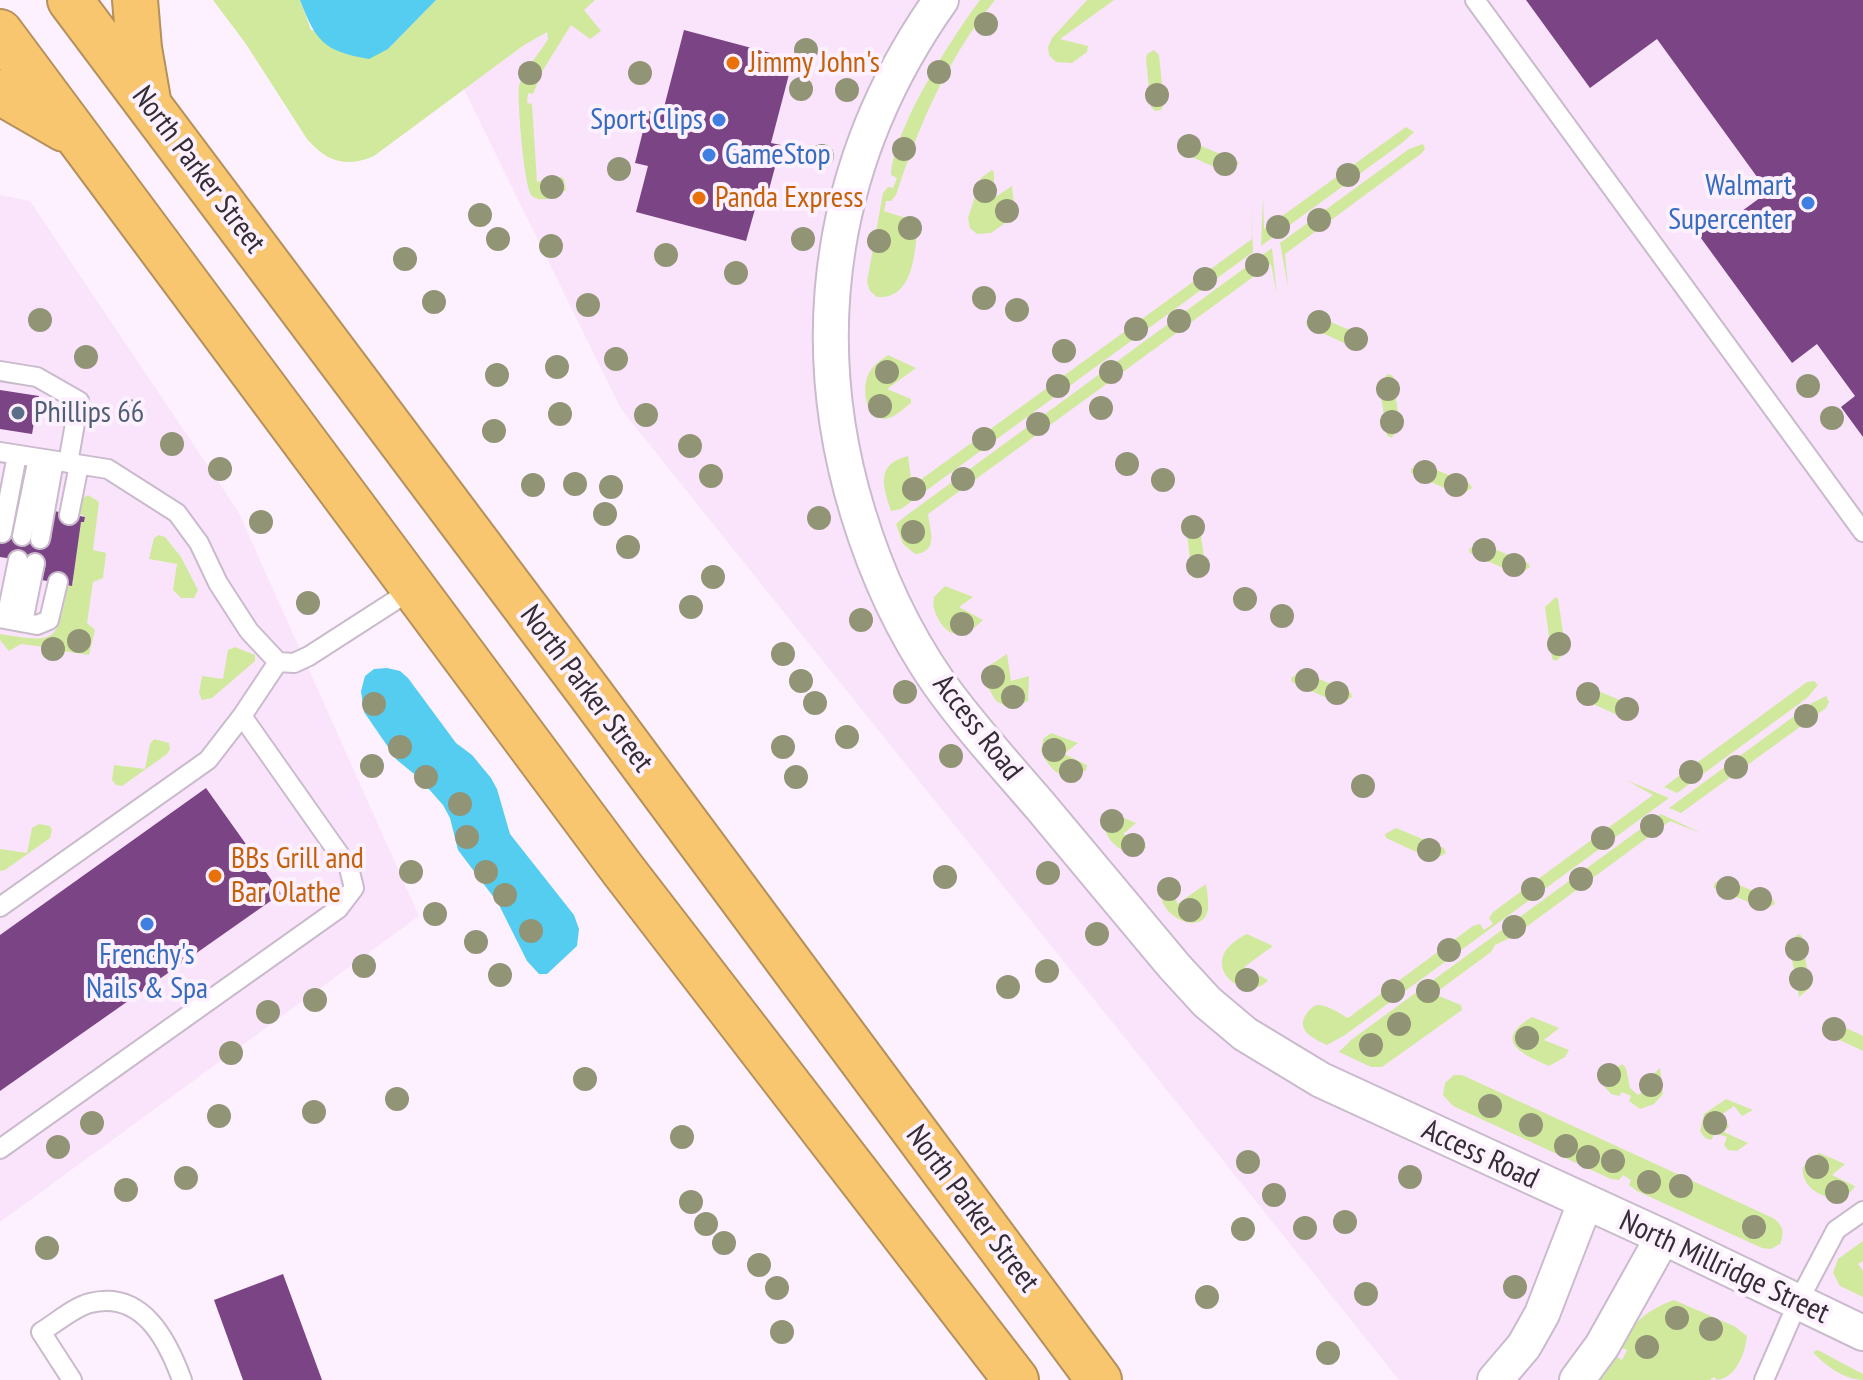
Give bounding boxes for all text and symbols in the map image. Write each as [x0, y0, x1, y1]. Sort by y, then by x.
place label: Jimmy John's [749, 45, 880, 81]
marker: Jimmy John's [724, 54, 742, 72]
street label: North Parker Street [124, 80, 272, 260]
place label: Sport Clips [590, 102, 703, 138]
marker: Sport Clips [710, 111, 728, 129]
place label: GameStop [725, 137, 831, 173]
marker: GameStop [700, 146, 718, 164]
place label: Walmart Supercenter [1668, 168, 1792, 238]
place label: Panda Express [715, 180, 863, 216]
marker: Panda Express [690, 189, 708, 207]
marker: Walmart Supercenter [1799, 194, 1817, 212]
place label: Phillips 66 [34, 395, 144, 431]
marker: Phillips 66 [9, 404, 27, 422]
street label: North Parker Street [512, 599, 660, 779]
street label: Access Road [925, 668, 1029, 788]
place label: BBs Grill and Bar Olathe [231, 841, 364, 912]
marker: BBs Grill and Bar Olathe [206, 867, 224, 885]
marker: Frenchy's Nails & Spa [138, 915, 156, 933]
place label: Frenchy's Nails & Spa [86, 937, 208, 1008]
street label: Access Road [1416, 1112, 1544, 1198]
street label: North Parker Street [898, 1119, 1046, 1299]
street label: North Millridge Street [1614, 1204, 1834, 1332]

